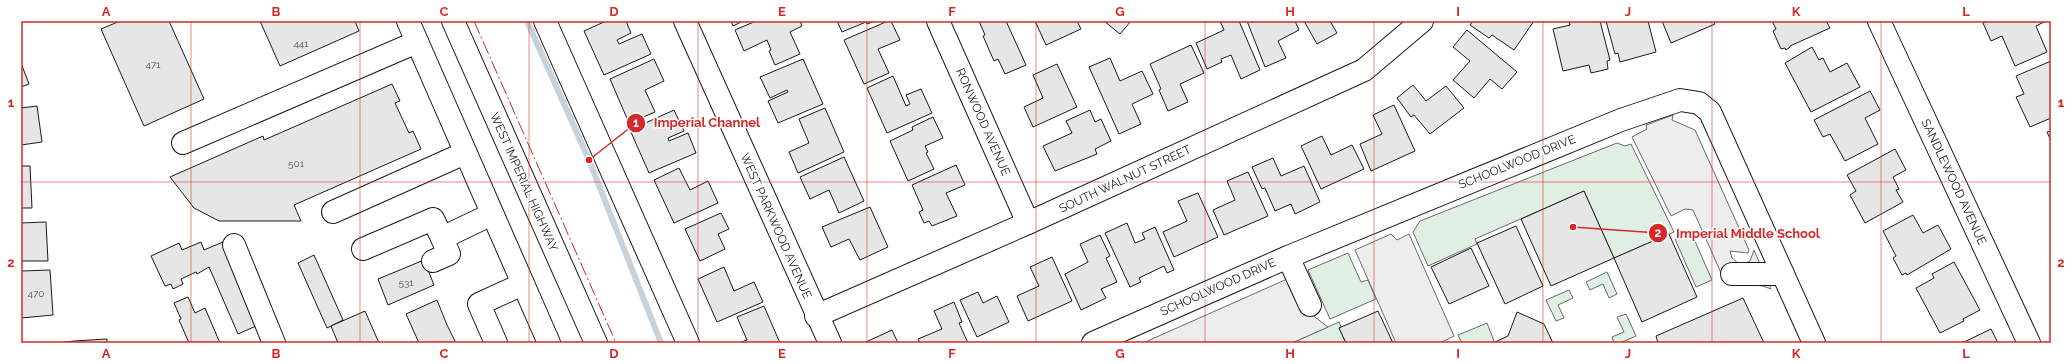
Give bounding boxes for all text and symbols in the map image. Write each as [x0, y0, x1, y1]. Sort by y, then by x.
text: A [102, 4, 111, 19]
text: B [272, 4, 281, 19]
text: C [440, 4, 449, 19]
text: D [609, 4, 619, 19]
text: E [778, 4, 786, 19]
text: F [948, 4, 956, 19]
text: G [1115, 4, 1125, 19]
text: H [1285, 4, 1295, 19]
text: I [1456, 4, 1460, 19]
text: J [1625, 4, 1631, 19]
text: K [1792, 4, 1801, 19]
text: L [1962, 4, 1970, 19]
house number: 441 [293, 38, 309, 49]
house number: 471 [145, 59, 161, 70]
street label: RONWOOD AVENUE [953, 66, 1013, 178]
text: 1 [8, 95, 15, 110]
text: 1 [2058, 95, 2065, 110]
callout: Imperial Channel [626, 110, 769, 135]
street label: WEST IMPERIAL HIGHWAY [487, 111, 561, 254]
text: Imperial Channel [654, 115, 761, 130]
text: 1 [633, 116, 639, 130]
street label: SANDLEWOOD AVENUE [1919, 117, 1989, 247]
street label: SCHOOLWOOD DRIVE [1456, 132, 1578, 192]
street label: SOUTH WALNUT STREET [1057, 142, 1194, 216]
street label: WEST PARKWOOD AVENUE [738, 151, 814, 301]
house number: 501 [288, 158, 305, 169]
callout: Imperial Middle School [1648, 221, 1828, 246]
text: 2 [1655, 226, 1662, 240]
text: Imperial Middle School [1676, 226, 1821, 241]
text: 2 [7, 255, 15, 270]
street label: SCHOOLWOOD DRIVE [1158, 255, 1278, 319]
text: 2 [2057, 255, 2065, 270]
house number: 531 [398, 277, 414, 288]
house number: 470 [28, 288, 44, 299]
text: A [102, 346, 111, 361]
text: B [272, 346, 281, 361]
text: C [440, 346, 449, 361]
text: D [609, 346, 619, 361]
text: E [778, 346, 786, 361]
text: F [948, 346, 956, 361]
text: G [1115, 346, 1125, 361]
text: H [1285, 346, 1295, 361]
text: I [1456, 346, 1460, 361]
text: J [1625, 346, 1631, 361]
text: K [1792, 346, 1801, 361]
text: L [1962, 346, 1970, 361]

